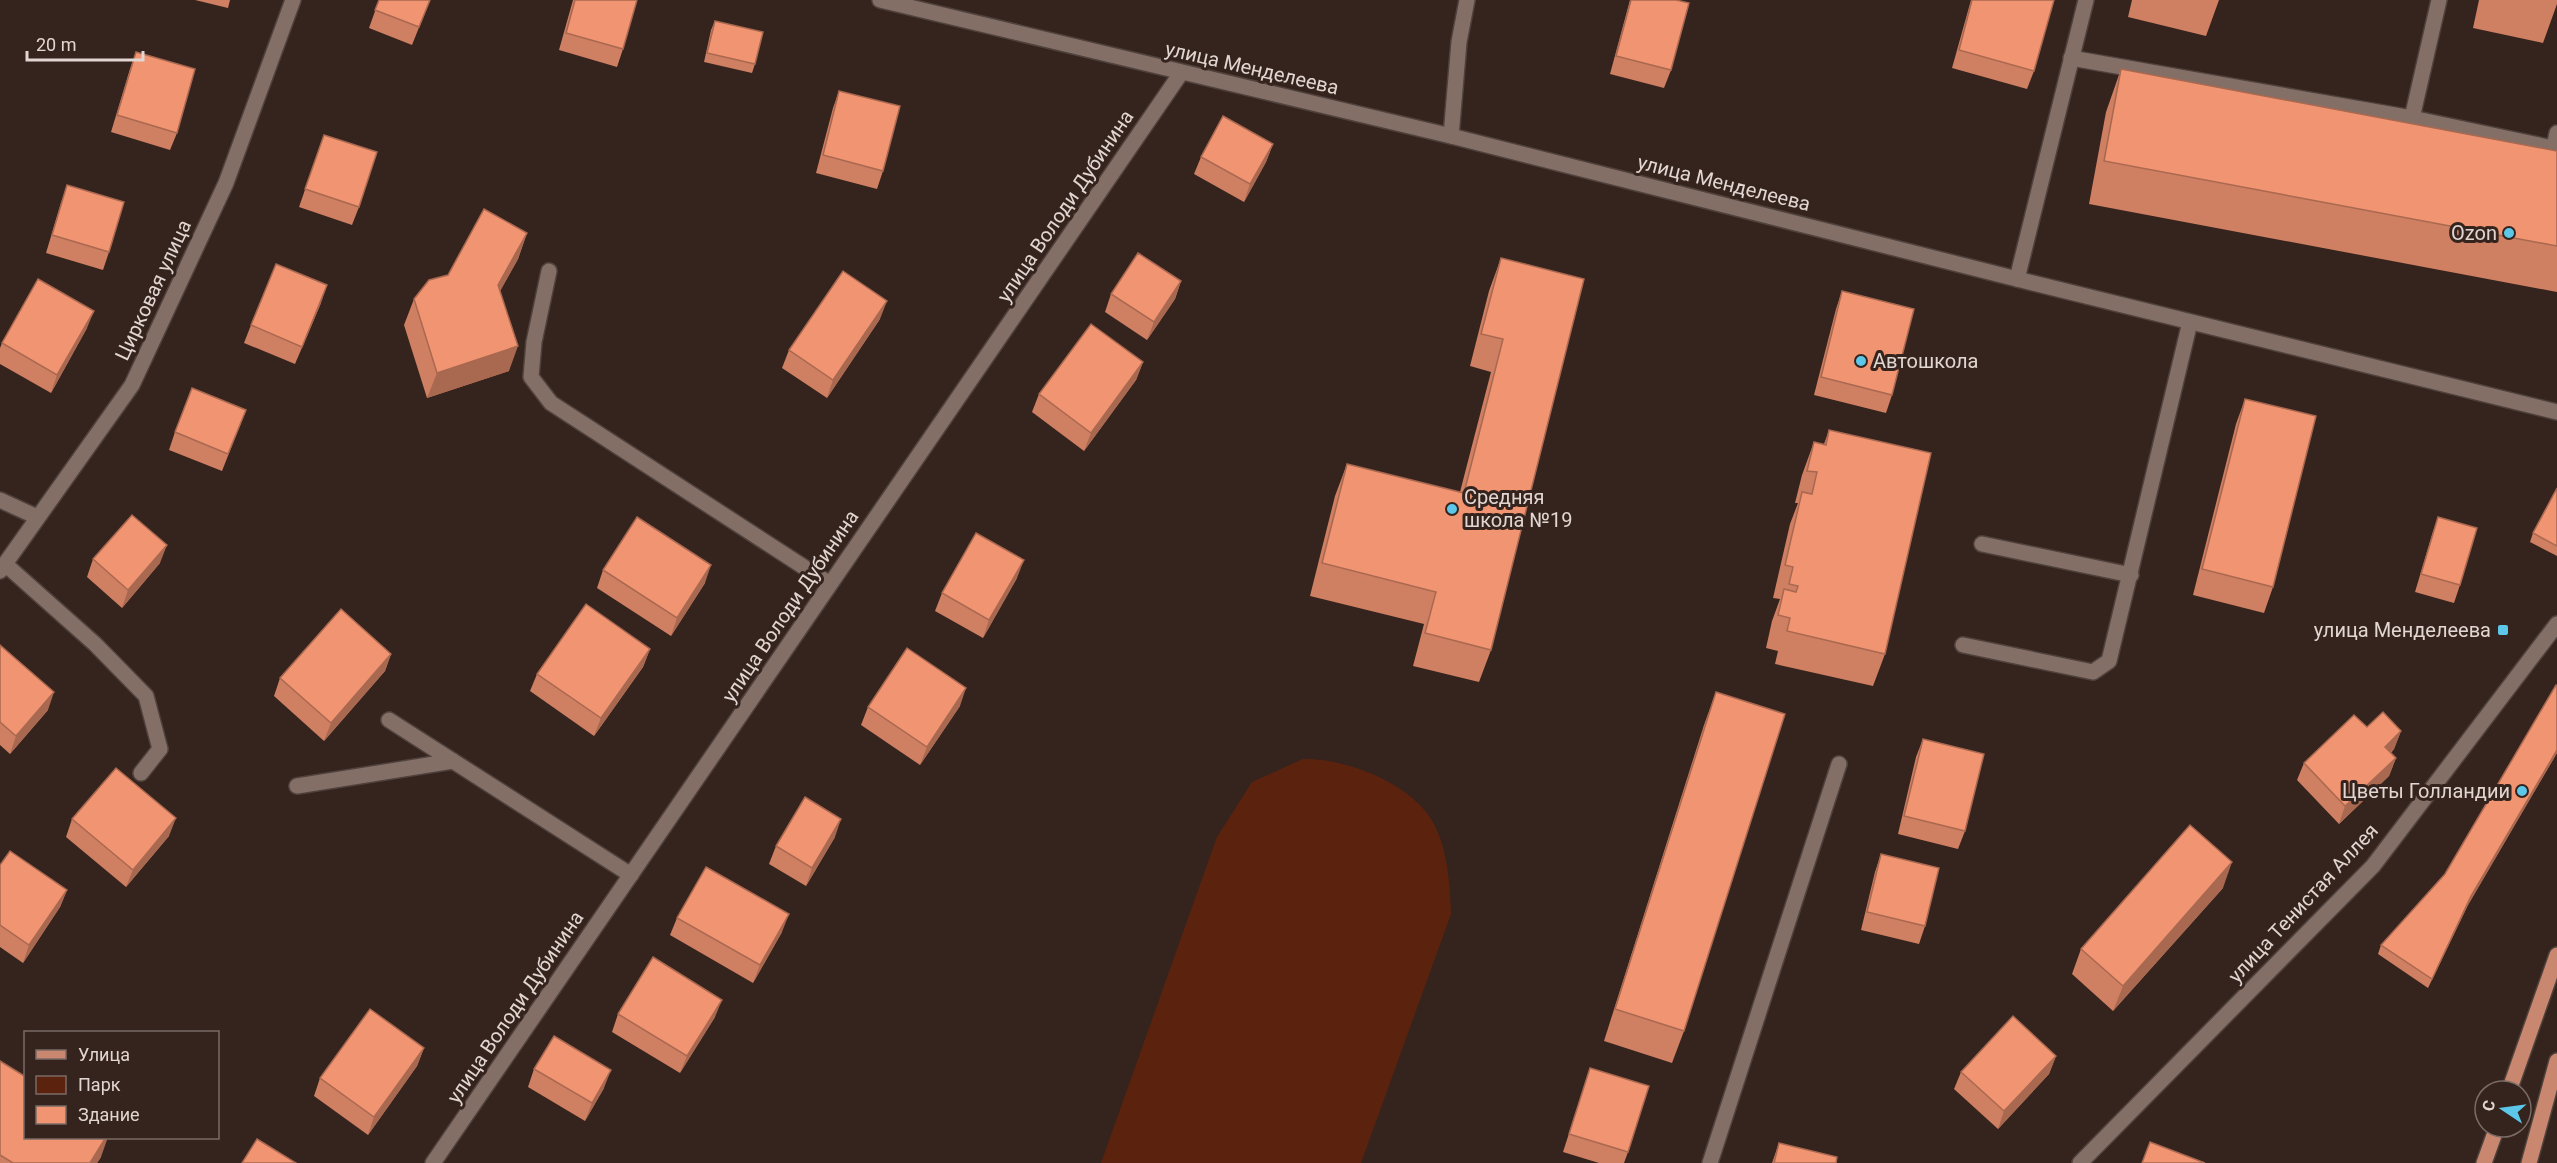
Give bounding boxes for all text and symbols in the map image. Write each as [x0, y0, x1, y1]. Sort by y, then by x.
scale bar [27, 24, 142, 62]
text: 20 m [36, 34, 76, 55]
street label: улица Менделеева [1163, 36, 1341, 100]
street label: улица Володи Дубинина [992, 105, 1138, 307]
street label: улица Менделеева [1635, 150, 1813, 216]
street label: Цирковая улица [110, 216, 196, 364]
place label: Ozon [2451, 221, 2497, 245]
marker: Ozon [2502, 226, 2516, 240]
place label: Автошкола [1873, 349, 1978, 373]
marker: Автошкола [1854, 354, 1868, 368]
place label: Средняя школа №19 [1464, 485, 1573, 532]
marker: Средняя школа №19 [1445, 502, 1459, 516]
street label: улица Володи Дубинина [717, 505, 863, 707]
place label: улица Менделеева [2314, 618, 2491, 642]
marker: улица Менделеева [2496, 623, 2510, 637]
place label: Цветы Голландии [2342, 779, 2510, 803]
marker: Цветы Голландии [2515, 784, 2529, 798]
street label: улица Тенистая Аллея [2223, 818, 2383, 988]
street label: улица Володи Дубинина [442, 906, 588, 1108]
legend [24, 1031, 219, 1139]
text: Улица [78, 1044, 130, 1065]
text: Парк [78, 1074, 121, 1095]
north arrow [2473, 1079, 2533, 1139]
text: С [2478, 1099, 2499, 1113]
text: Здание [78, 1104, 140, 1125]

